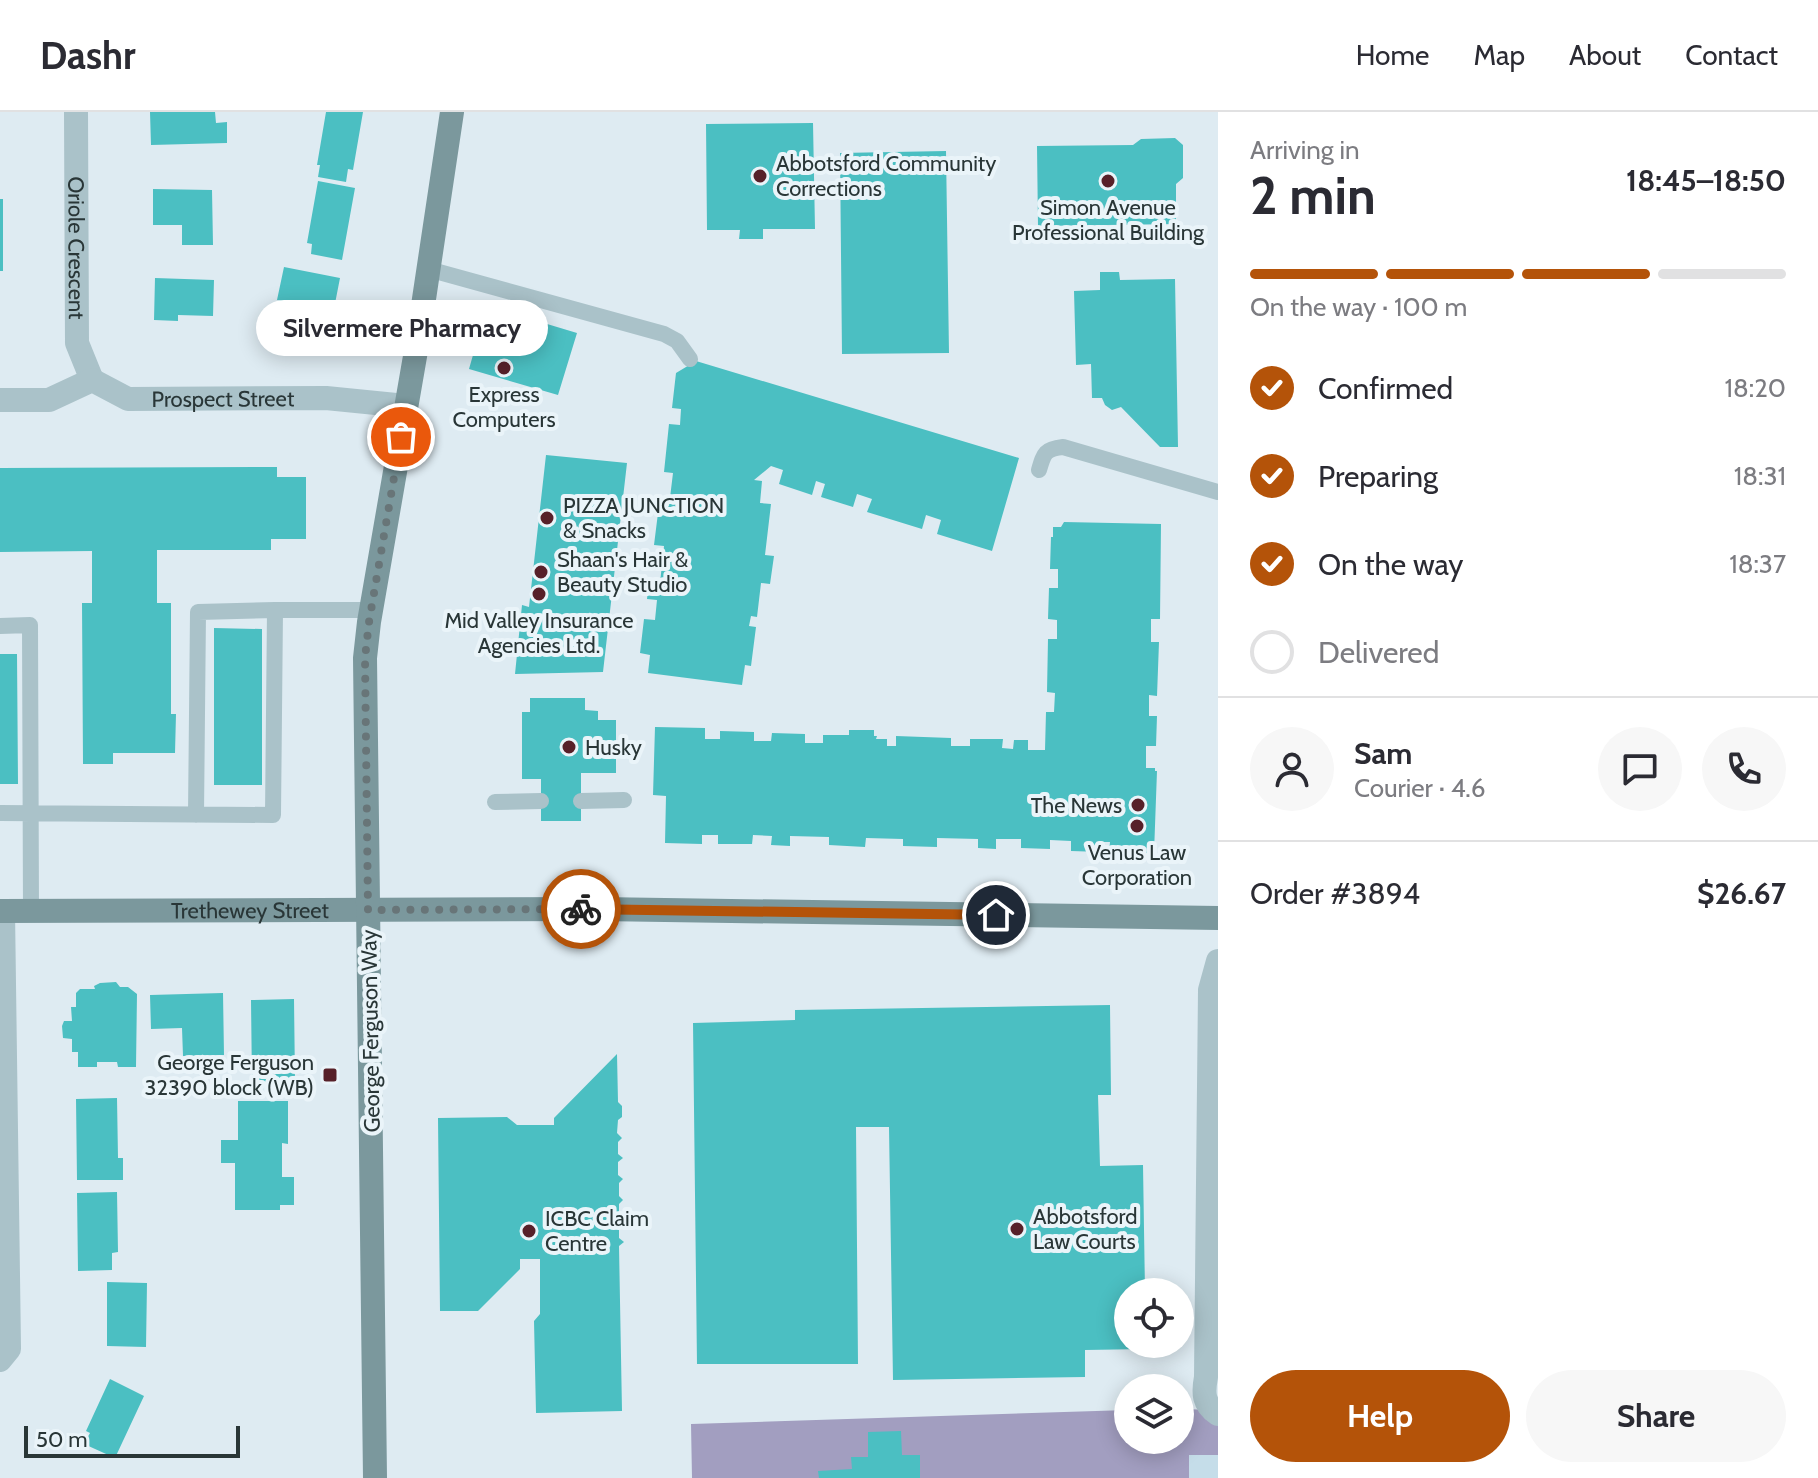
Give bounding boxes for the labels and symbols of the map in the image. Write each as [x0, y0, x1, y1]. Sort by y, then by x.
place label: Abbotsford Community Corrections [776, 150, 996, 202]
marker: Abbotsford Community Corrections [751, 167, 769, 185]
marker: Simon Avenue Professional Building [1099, 172, 1117, 190]
street label: Oriole Crescent [62, 176, 90, 320]
place label: Simon Avenue Professional Building [1012, 194, 1205, 246]
callout: Silvermere Pharmacy [255, 301, 547, 357]
marker: Express Computers [495, 359, 513, 377]
place label: Express Computers [452, 381, 556, 433]
street label: Prospect Street [151, 385, 295, 413]
pin [367, 403, 435, 471]
place label: PIZZA JUNCTION & Snacks [563, 492, 724, 544]
marker: PIZZA JUNCTION & Snacks [538, 509, 556, 527]
place label: Shaan's Hair & Beauty Studio [557, 546, 689, 598]
marker: Shaan's Hair & Beauty Studio [532, 563, 550, 581]
marker: Mid Valley Insurance Agencies Ltd. [530, 585, 548, 603]
place label: Mid Valley Insurance Agencies Ltd. [444, 607, 634, 659]
place label: Husky [585, 734, 642, 761]
marker: Husky [560, 738, 578, 756]
place label: The News [1031, 792, 1122, 819]
marker: The News [1129, 796, 1147, 814]
marker: Venus Law Corporation [1128, 817, 1146, 835]
place label: Venus Law Corporation [1082, 839, 1192, 891]
courier [541, 869, 621, 949]
pin [962, 881, 1030, 949]
street label: Trethewey Street [171, 897, 330, 924]
street label: George Ferguson Way [355, 929, 386, 1133]
place label: George Ferguson 32390 block (WB) [145, 1049, 314, 1101]
marker: George Ferguson 32390 block (WB) [321, 1066, 339, 1084]
place label: Abbotsford Law Courts [1033, 1203, 1137, 1255]
place label: ICBC Claim Centre [545, 1205, 649, 1257]
marker: Abbotsford Law Courts [1008, 1220, 1026, 1238]
marker: ICBC Claim Centre [520, 1222, 538, 1240]
scale bar [24, 1422, 240, 1458]

